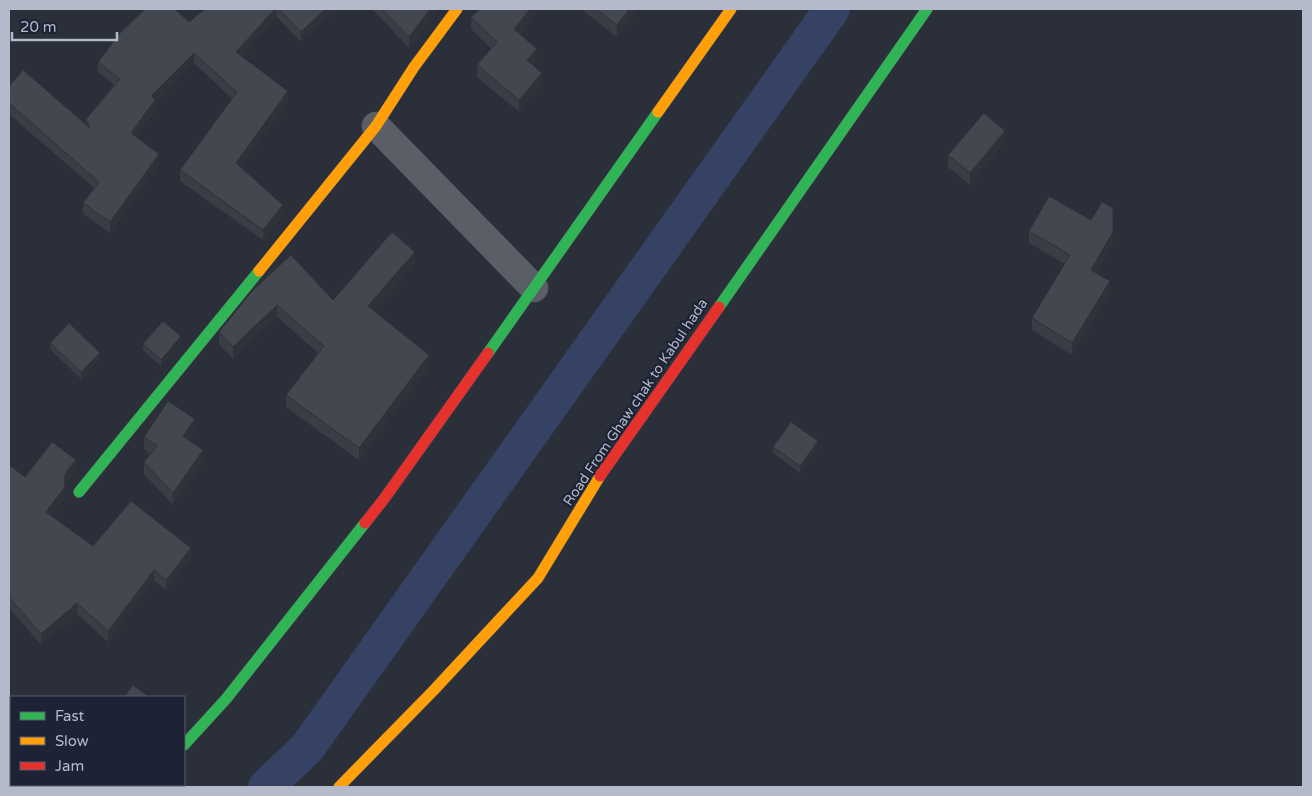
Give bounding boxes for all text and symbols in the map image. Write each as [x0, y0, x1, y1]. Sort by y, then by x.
scale bar [12, 10, 118, 42]
text: 20 m [20, 18, 57, 36]
street label: Road From Ghaw chak to Kabul hada [560, 296, 711, 509]
legend [10, 696, 185, 786]
text: Fast [55, 707, 85, 725]
text: Slow [55, 732, 89, 750]
text: Jam [55, 757, 84, 775]

